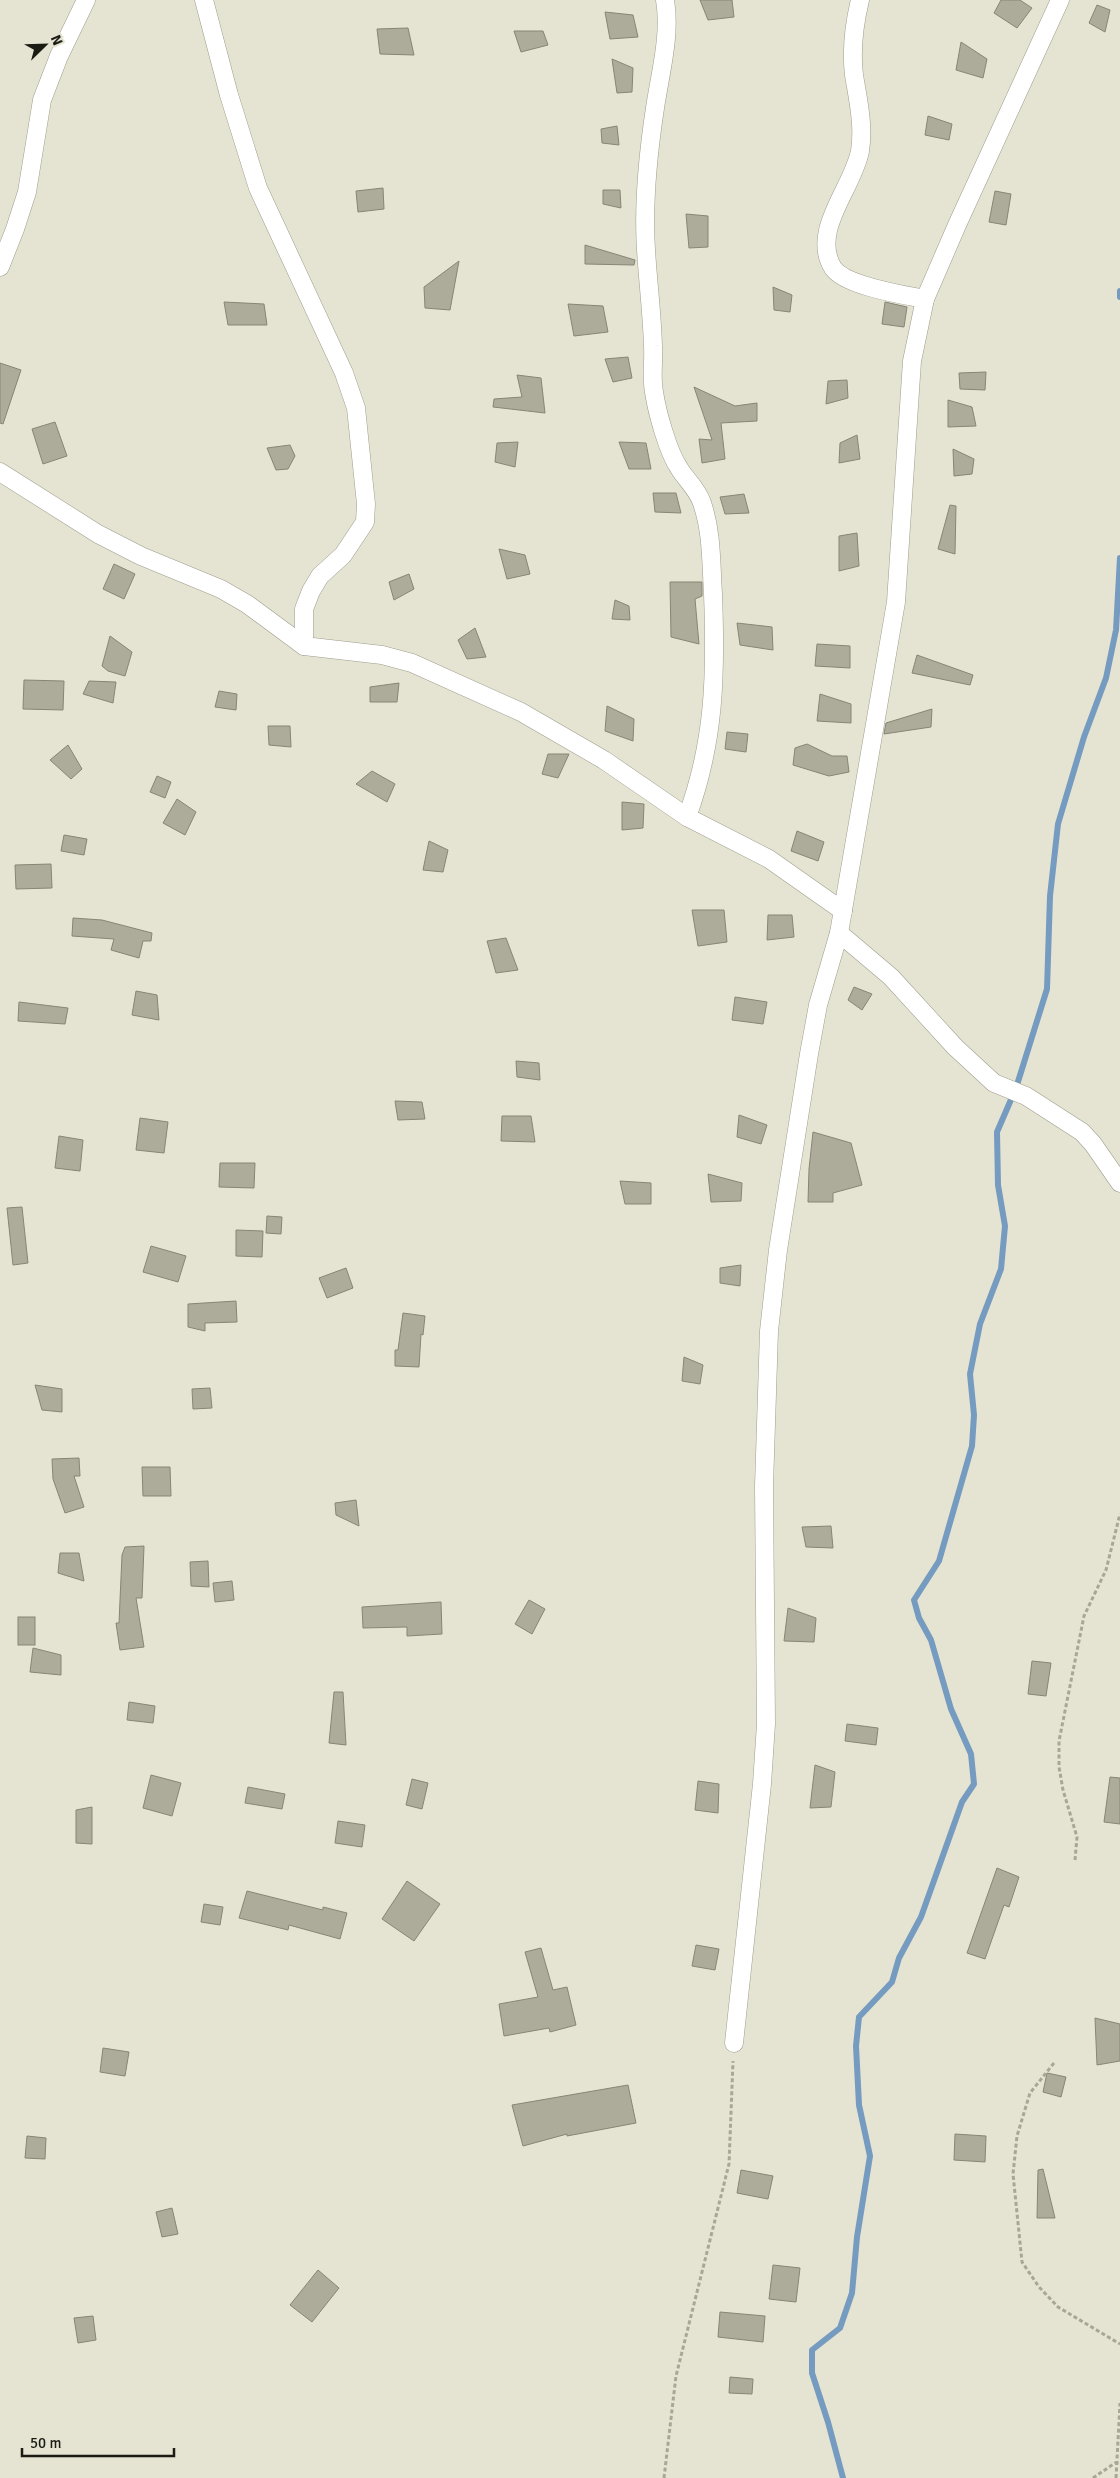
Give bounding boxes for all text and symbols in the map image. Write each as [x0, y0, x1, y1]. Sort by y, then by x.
north arrow [20, 20, 70, 70]
text: N [47, 32, 66, 48]
scale bar [22, 2426, 175, 2458]
text: 50 m [30, 2434, 61, 2452]

